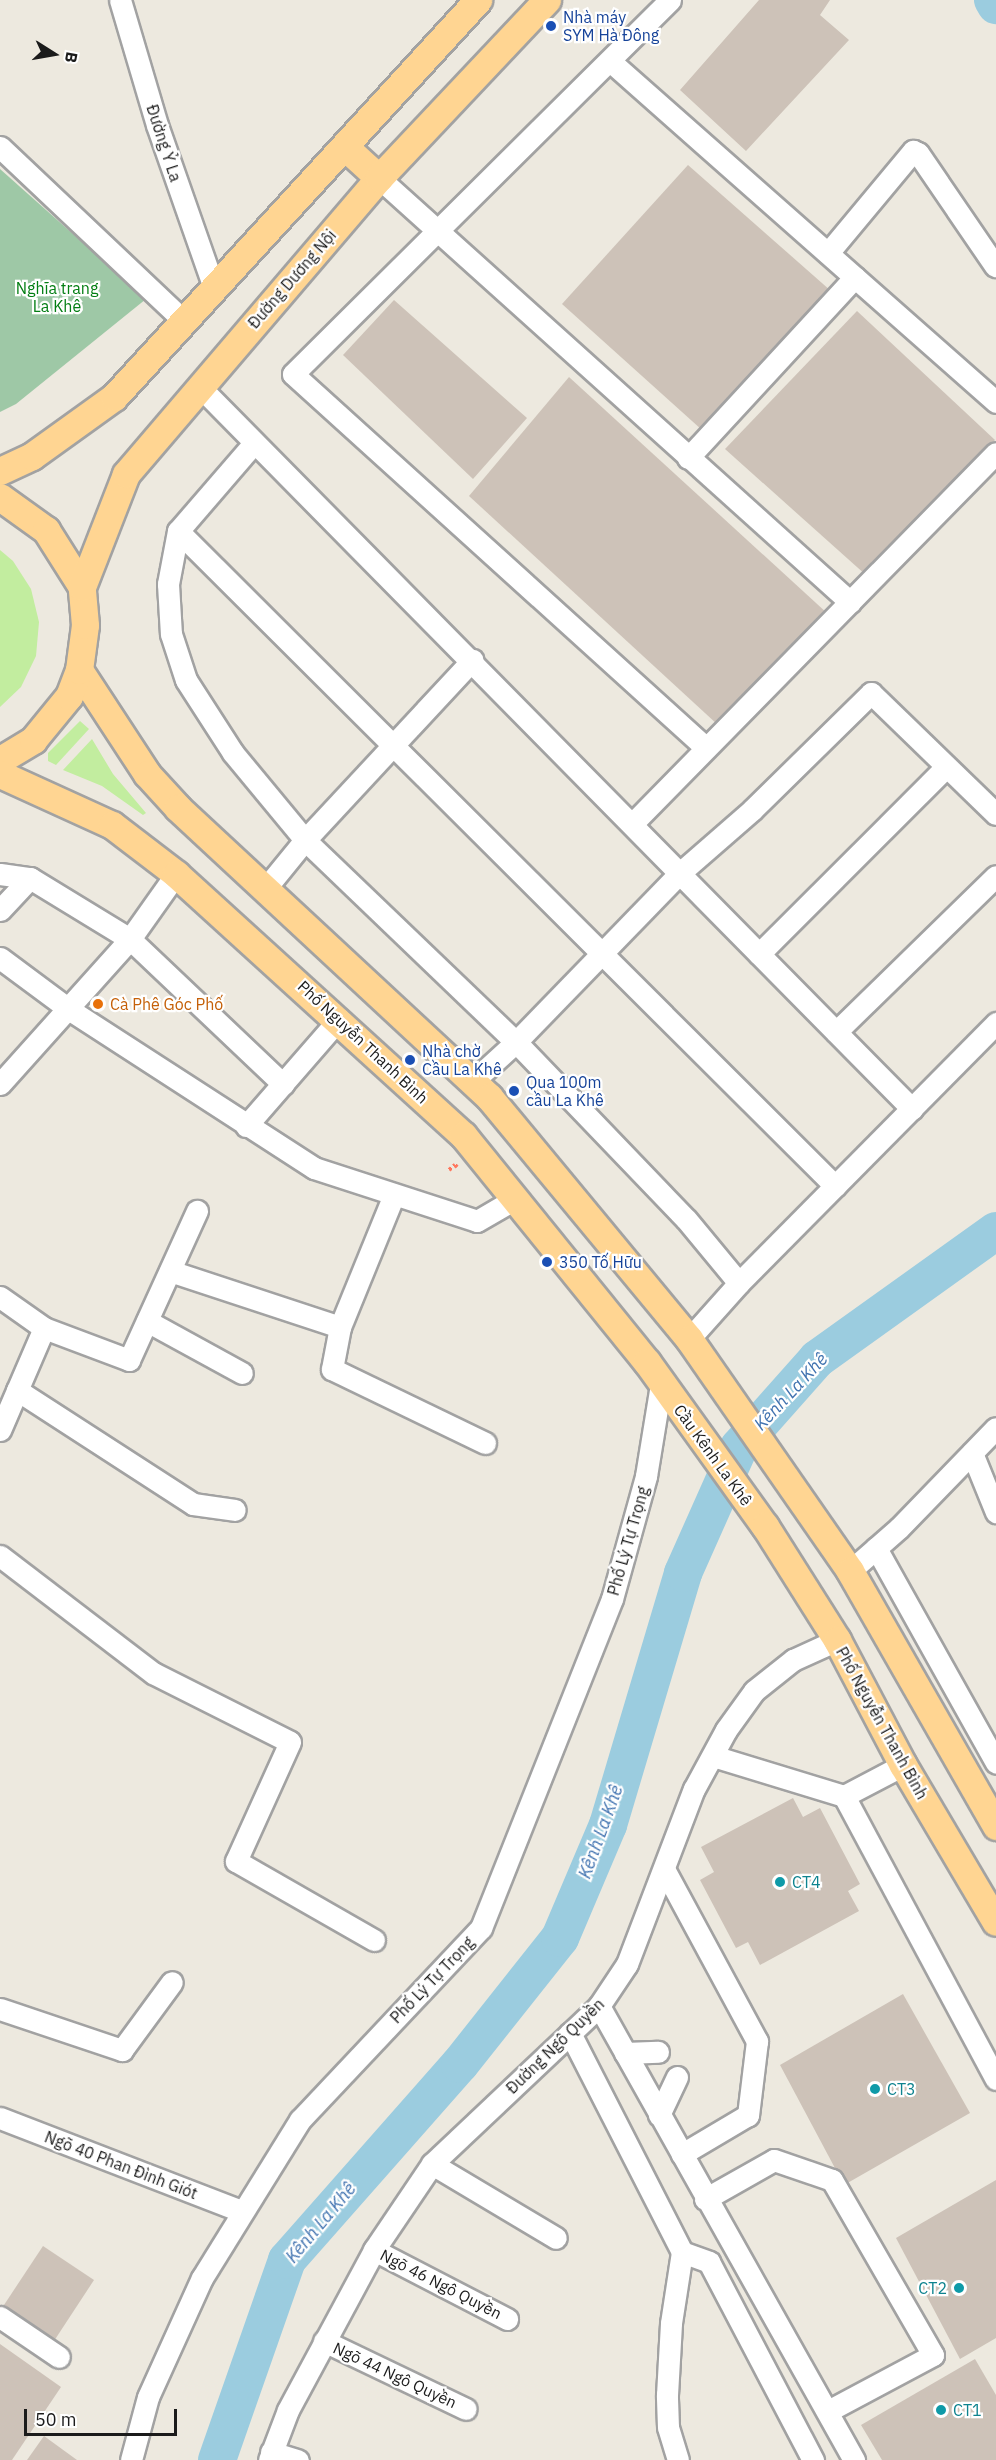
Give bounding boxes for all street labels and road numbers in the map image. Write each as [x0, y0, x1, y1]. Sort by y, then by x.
street label: Đường Ỷ La [143, 102, 185, 184]
street label: Đường Dương Nội [244, 226, 340, 332]
street label: Phố Nguyễn Thanh Bình [294, 977, 432, 1107]
street label: Cầu Kênh La Khê [670, 1401, 756, 1509]
street label: Phố Lý Tự Trọng [603, 1484, 653, 1598]
street label: Phố Nguyễn Thanh Bình [832, 1643, 932, 1803]
street label: Phố Lý Tự Trọng [386, 1933, 478, 2027]
street label: Đường Ngô Quyền [502, 1994, 608, 2098]
street label: Ngõ 40 Phan Đình Giót [42, 2127, 200, 2203]
street label: Ngõ 46 Ngô Quyền [377, 2245, 505, 2323]
street label: Ngõ 44 Ngô Quyền [330, 2338, 460, 2412]

